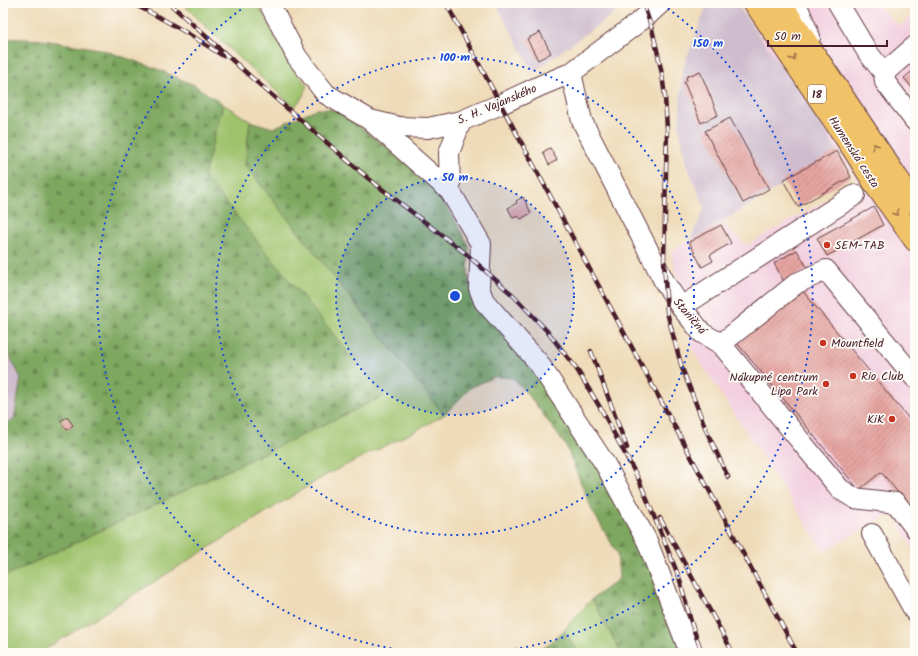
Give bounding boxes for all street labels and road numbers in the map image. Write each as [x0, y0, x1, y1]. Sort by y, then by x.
street label: S. H. Vajanského [455, 79, 540, 130]
road number: 18 [808, 85, 826, 103]
street label: Humenská cesta [823, 112, 884, 192]
street label: Staničná [668, 294, 712, 340]

